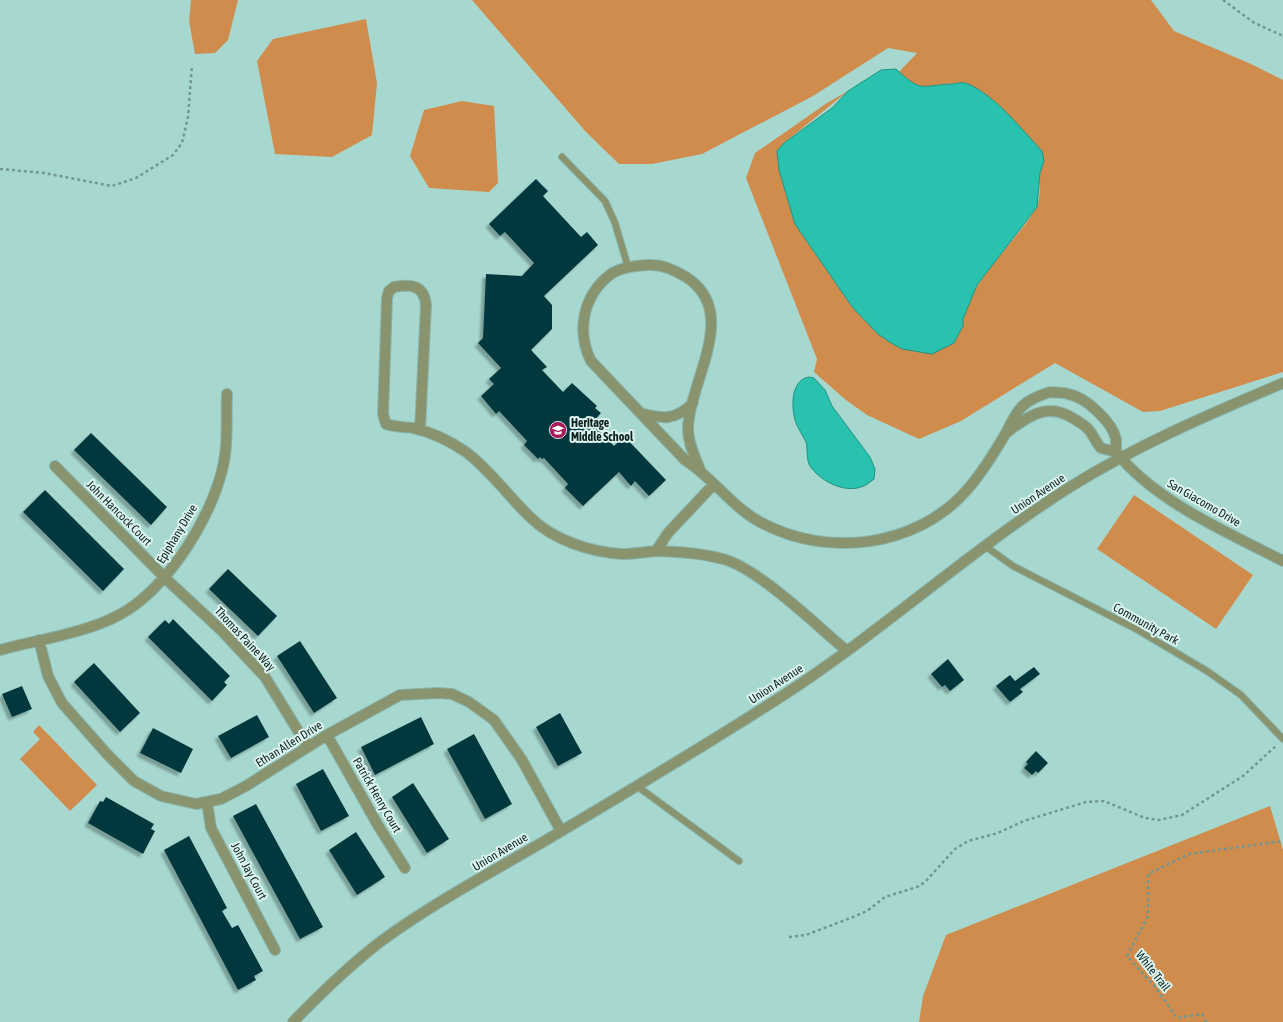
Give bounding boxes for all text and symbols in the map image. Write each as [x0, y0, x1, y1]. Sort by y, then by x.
place label: Heritage Middle School [571, 416, 634, 444]
school or university icon: Heritage Middle School [548, 420, 568, 440]
street label: Union Avenue [1008, 471, 1068, 517]
street label: San Giacomo Drive [1165, 476, 1243, 530]
street label: John Hancock Court [84, 478, 155, 549]
street label: Epiphany Drive [154, 502, 200, 566]
street label: Community Park [1111, 600, 1182, 648]
street label: Thomas Paine Way [212, 604, 278, 674]
street label: Union Avenue [746, 661, 806, 707]
street label: Ethan Allen Drive [253, 718, 325, 770]
street label: Patrick Henry Court [350, 755, 404, 836]
street label: Union Avenue [470, 830, 530, 874]
street label: John Jay Court [228, 840, 270, 902]
street label: White Trail [1133, 948, 1174, 995]

